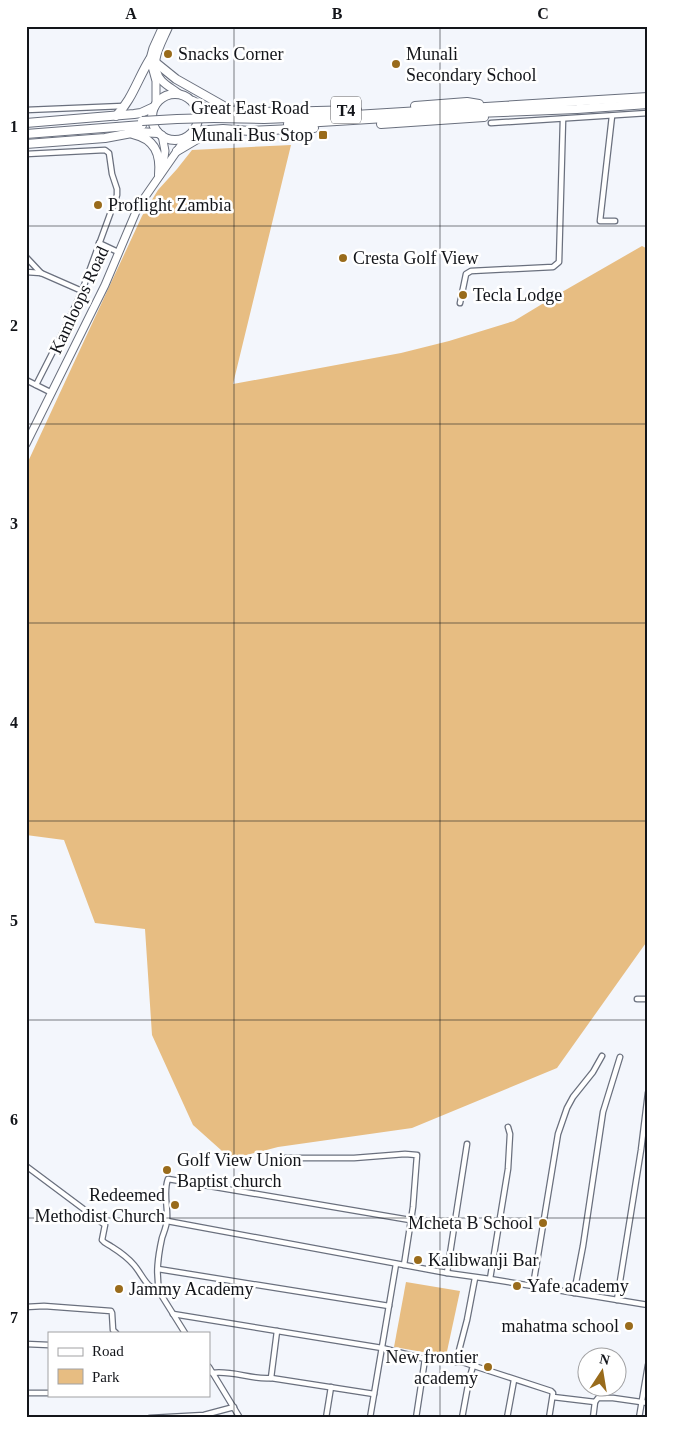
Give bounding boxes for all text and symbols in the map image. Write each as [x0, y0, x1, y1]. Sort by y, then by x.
text: A [125, 5, 137, 22]
text: B [332, 5, 343, 22]
text: C [537, 5, 549, 22]
place label: Snacks Corner [178, 44, 283, 64]
place label: Munali Secondary School [406, 44, 536, 85]
marker: Snacks Corner [162, 48, 174, 60]
marker: Munali Secondary School [390, 58, 402, 70]
road number: T4 [331, 96, 361, 124]
street label: Great East Road [191, 98, 309, 118]
text: 1 [10, 118, 18, 135]
place label: Munali Bus Stop [191, 125, 313, 145]
marker: Munali Bus Stop [317, 129, 329, 141]
place label: Proflight Zambia [108, 195, 231, 215]
marker: Proflight Zambia [92, 199, 104, 211]
street label: Kamloops Road [45, 243, 113, 357]
place label: Cresta Golf View [353, 248, 479, 268]
marker: Cresta Golf View [337, 252, 349, 264]
place label: Tecla Lodge [473, 285, 562, 305]
marker: Tecla Lodge [457, 289, 469, 301]
text: 2 [10, 317, 18, 334]
text: 3 [10, 515, 18, 532]
text: 4 [10, 714, 18, 731]
text: 5 [10, 912, 18, 929]
text: 6 [10, 1111, 18, 1128]
place label: Golf View Union Baptist church [177, 1150, 302, 1191]
marker: Golf View Union Baptist church [161, 1164, 173, 1176]
place label: Redeemed Methodist Church [35, 1185, 165, 1226]
marker: Redeemed Methodist Church [169, 1199, 181, 1211]
place label: Mcheta B School [408, 1213, 533, 1233]
marker: Mcheta B School [537, 1217, 549, 1229]
place label: Kalibwanji Bar [428, 1250, 538, 1270]
marker: Kalibwanji Bar [412, 1254, 424, 1266]
place label: Yafe academy [527, 1276, 629, 1296]
place label: Jammy Academy [129, 1279, 253, 1299]
marker: Yafe academy [511, 1280, 523, 1292]
marker: Jammy Academy [113, 1283, 125, 1295]
text: 7 [10, 1309, 18, 1326]
place label: mahatma school [502, 1316, 619, 1336]
marker: mahatma school [623, 1320, 635, 1332]
legend [48, 1332, 210, 1396]
text: Road [92, 1343, 124, 1359]
north arrow [576, 1346, 626, 1396]
place label: New frontier academy [386, 1347, 478, 1388]
text: N [598, 1351, 611, 1368]
marker: New frontier academy [482, 1361, 494, 1373]
text: Park [92, 1369, 120, 1385]

